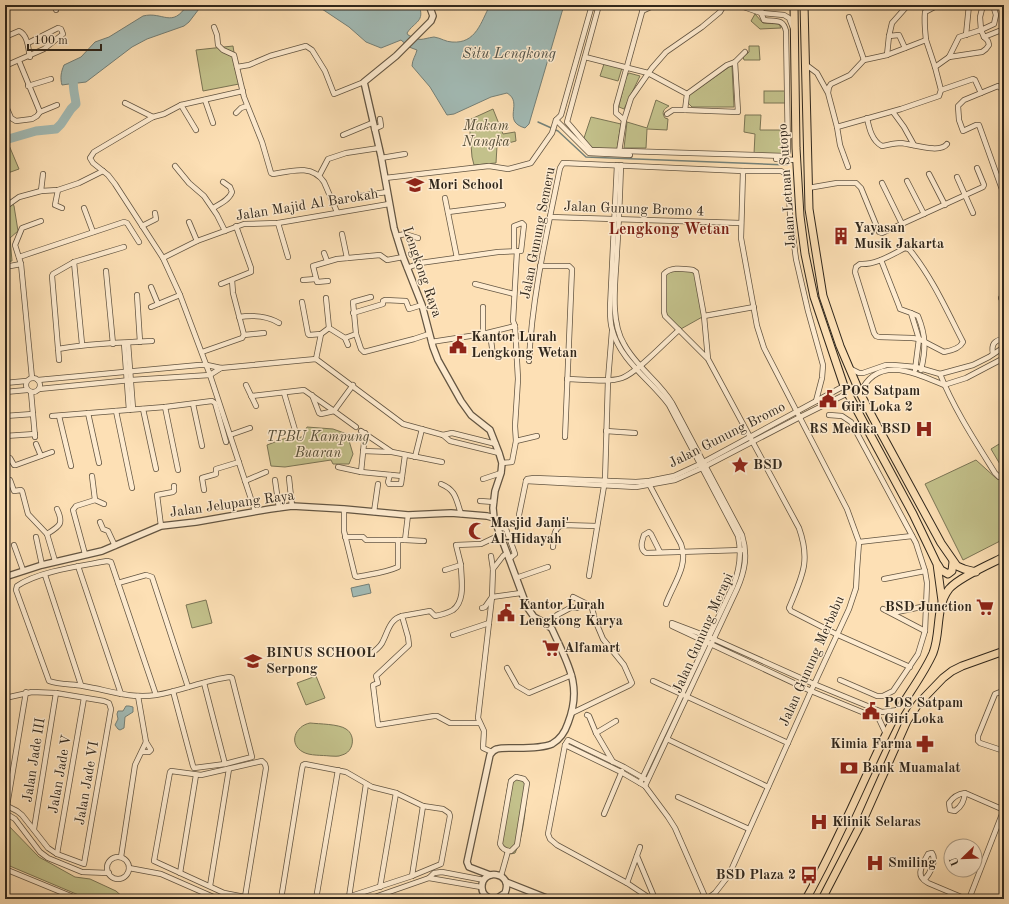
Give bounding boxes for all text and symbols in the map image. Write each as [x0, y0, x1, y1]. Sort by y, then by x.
scale bar [28, 26, 101, 52]
text: 100 m [34, 35, 68, 47]
water label: Situ Lengkong [462, 47, 556, 62]
park label: Makam Nangka [461, 119, 510, 150]
street label: Jalan Letnan Sutopo [776, 123, 798, 249]
street label: Jalan Gunung Semeru [518, 165, 558, 300]
school or university icon: Mori School [405, 175, 425, 195]
place label: Mori School [428, 178, 503, 192]
street label: Jalan Majid Al Barokah [235, 187, 380, 223]
street label: Jalan Gunung Bromo 4 [563, 200, 705, 218]
place label: Yayasan Musik Jakarta [854, 221, 944, 251]
district label: Lengkong Wetan [608, 222, 730, 238]
street label: Lengkong Raya [400, 225, 444, 319]
building icon: Yayasan Musik Jakarta [831, 226, 851, 246]
place label: Kantor Lurah Lengkong Wetan [471, 330, 577, 360]
public building icon: Kantor Lurah Lengkong Wetan [448, 335, 468, 355]
place label: POS Satpam Giri Loka 2 [841, 384, 920, 414]
public building icon: POS Satpam Giri Loka 2 [818, 389, 838, 409]
street label: Jalan Gunung Bromo [666, 400, 788, 470]
hospital icon: RS Medika BSD [914, 419, 934, 439]
place label: RS Medika BSD [809, 422, 911, 436]
park label: TPBU Kampung Buaran [267, 430, 370, 460]
place icon: BSD [730, 455, 750, 475]
place label: BSD [753, 458, 783, 472]
street label: Jalan Jelupang Raya [169, 488, 295, 520]
place label: Masjid Jami' Al-Hidayah [490, 516, 569, 546]
mosque icon: Masjid Jami' Al-Hidayah [467, 521, 487, 541]
street label: Jalan Gunung Merapi [670, 571, 736, 695]
street label: Jalan Gunung Merbabu [777, 593, 847, 728]
supermarket icon: BSD Junction [975, 597, 995, 617]
place label: Kantor Lurah Lengkong Karya [519, 598, 623, 628]
place label: BSD Junction [885, 600, 972, 614]
public building icon: Kantor Lurah Lengkong Karya [496, 603, 516, 623]
supermarket icon: Alfamart [541, 638, 561, 658]
place label: Alfamart [564, 641, 620, 655]
place label: BINUS SCHOOL Serpong [266, 646, 375, 676]
school or university icon: BINUS SCHOOL Serpong [243, 651, 263, 671]
place label: POS Satpam Giri Loka [884, 696, 963, 726]
public building icon: POS Satpam Giri Loka [861, 701, 881, 721]
street label: Jalan Jade III [20, 717, 48, 803]
street label: Jalan Jade V [46, 733, 74, 814]
pharmacy icon: Kimia Farma [915, 734, 935, 754]
place label: Kimia Farma [830, 737, 912, 751]
street label: Jalan Jade VI [73, 740, 101, 826]
bank icon: Bank Muamalat [839, 758, 859, 778]
place label: Bank Muamalat [862, 761, 961, 775]
hospital icon: Klinik Selaras [809, 812, 829, 832]
place label: Klinik Selaras [832, 815, 921, 829]
north arrow [943, 838, 983, 878]
hospital icon: Smiling [865, 853, 885, 873]
text: U [948, 855, 962, 867]
place label: Smiling [888, 856, 936, 870]
bus stop icon: BSD Plaza 2 [799, 865, 819, 885]
place label: BSD Plaza 2 [716, 868, 796, 882]

